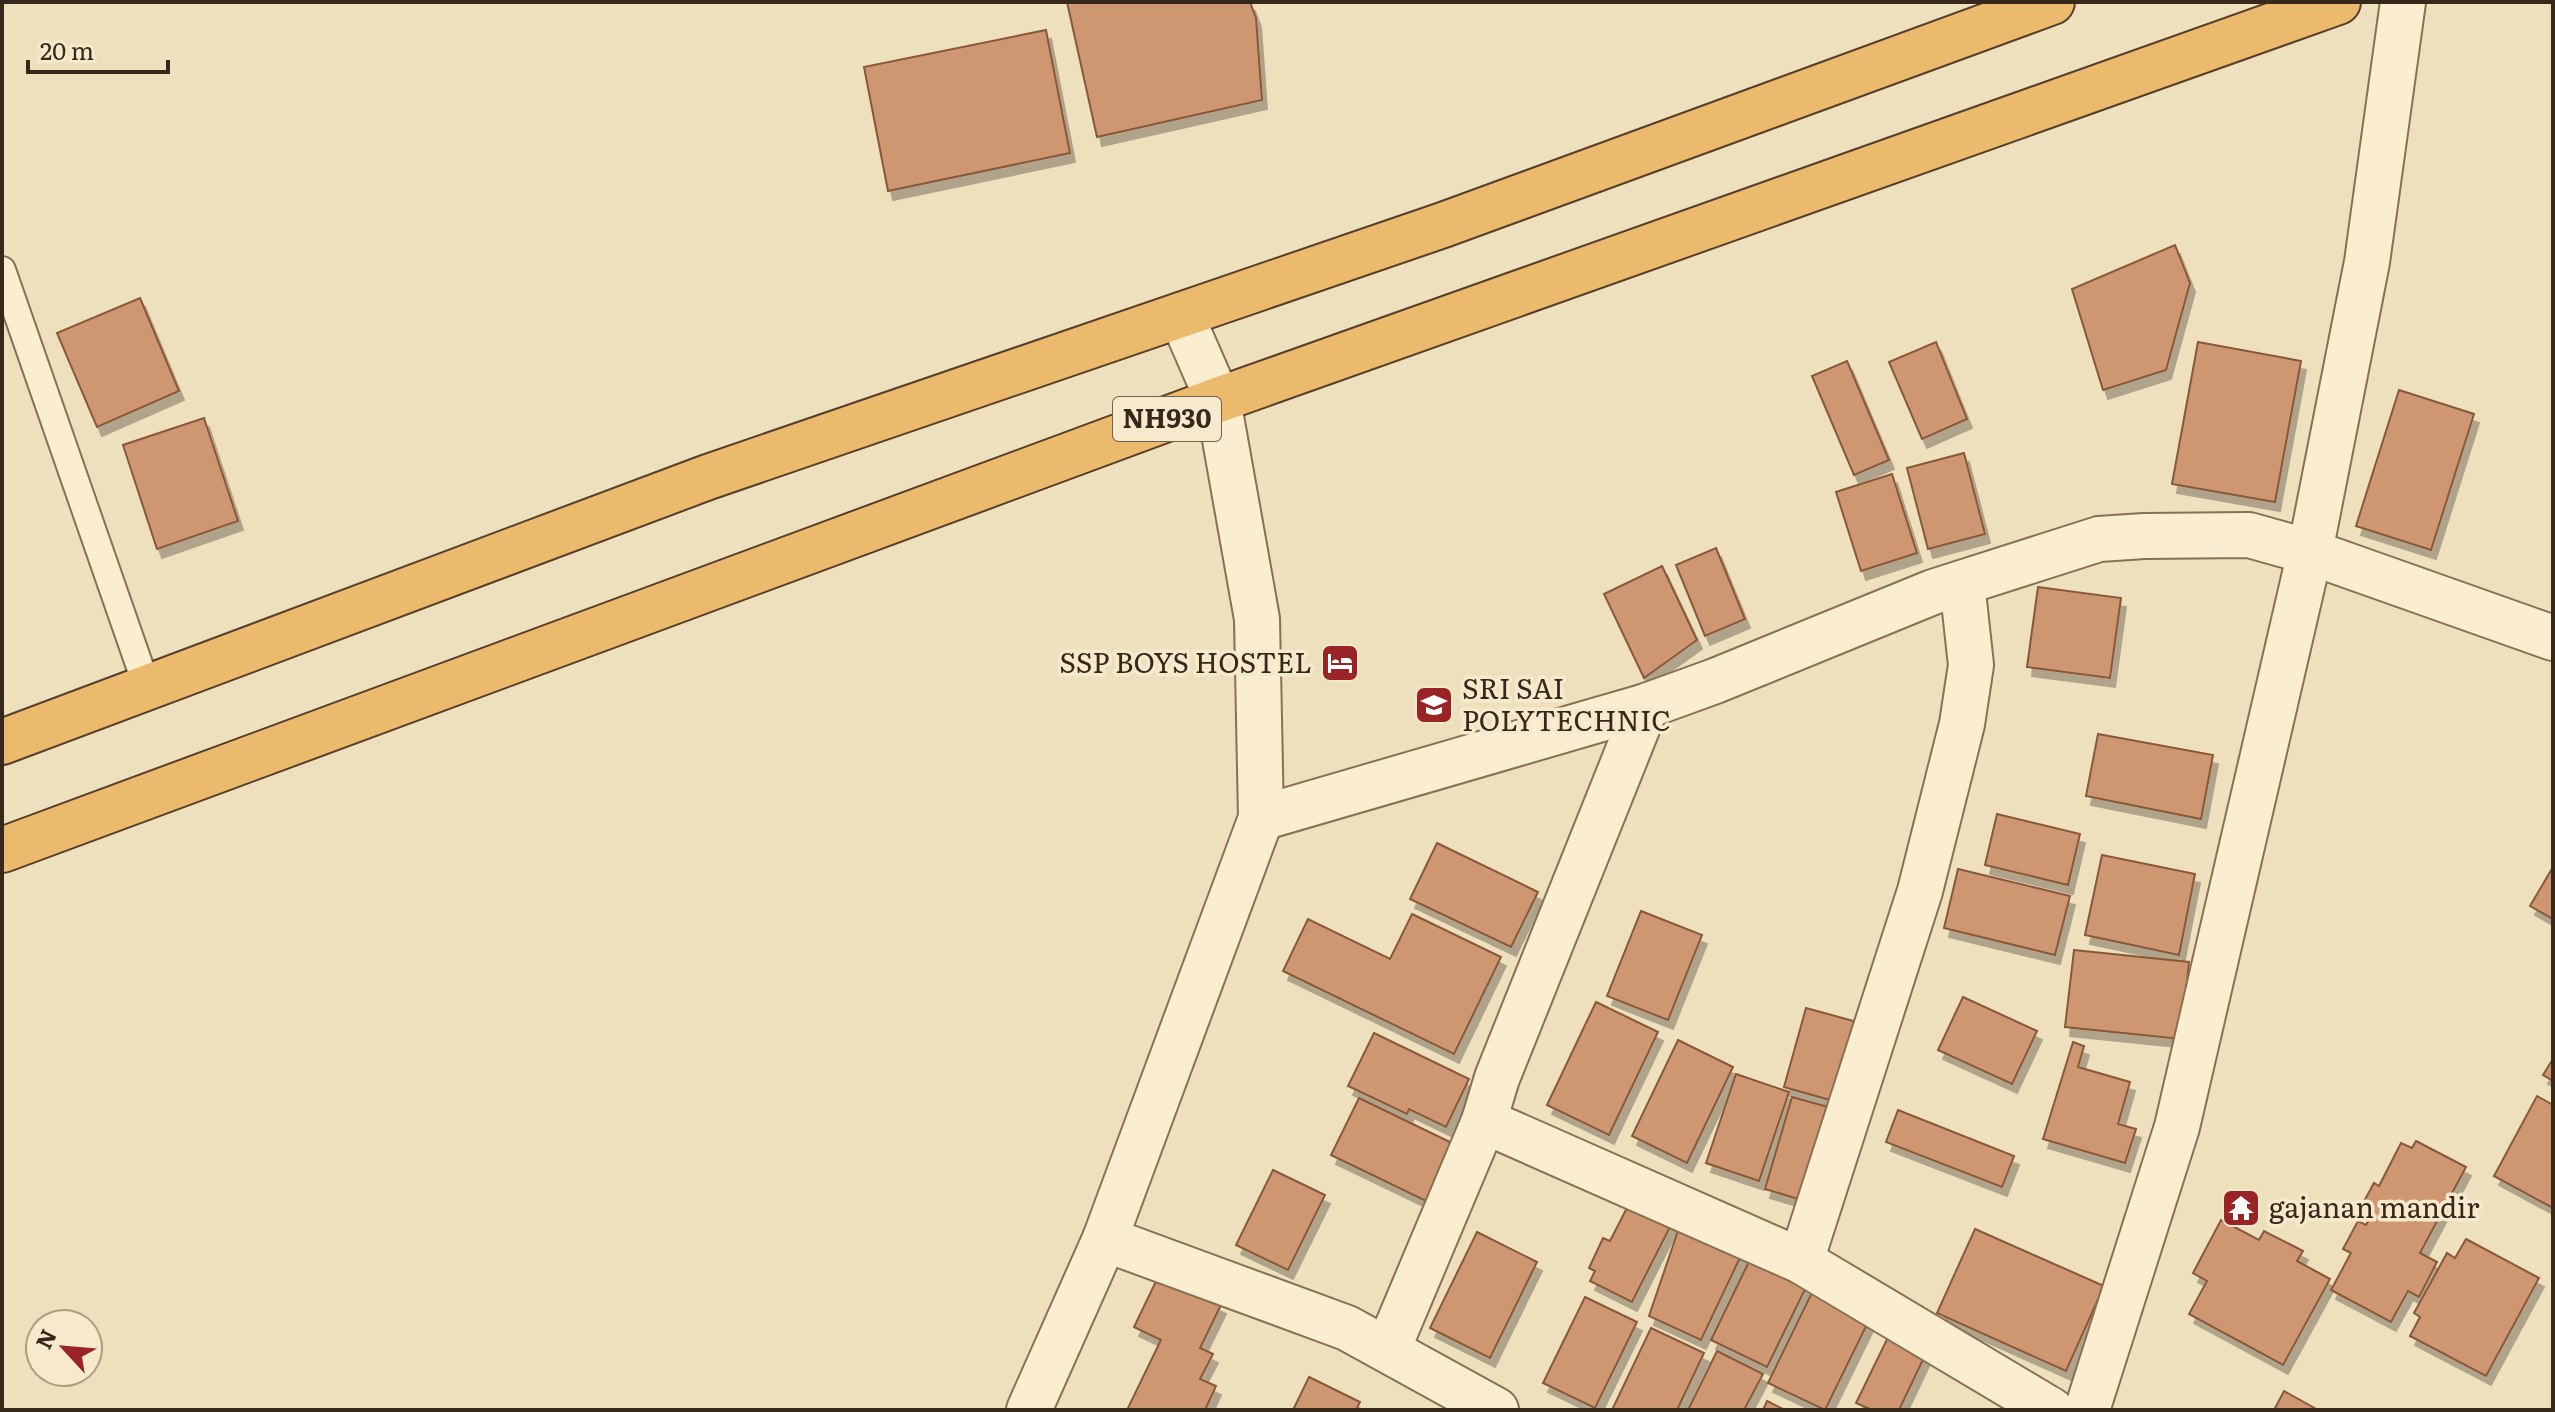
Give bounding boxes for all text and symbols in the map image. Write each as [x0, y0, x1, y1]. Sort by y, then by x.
scale bar [28, 24, 168, 74]
text: 20 m [40, 32, 94, 67]
road number: NH930 [1113, 397, 1221, 441]
place label: SSP BOYS HOSTEL [1059, 640, 1312, 682]
hotel icon: SSP BOYS HOSTEL [1319, 642, 1361, 684]
place label: SRI SAI POLYTECHNIC [1462, 666, 1671, 740]
school or university icon: SRI SAI POLYTECHNIC [1413, 684, 1455, 726]
place label: gajanan mandir [2269, 1185, 2480, 1227]
temple icon: gajanan mandir [2220, 1187, 2262, 1229]
north arrow [24, 1308, 104, 1388]
text: N [26, 1323, 64, 1354]

